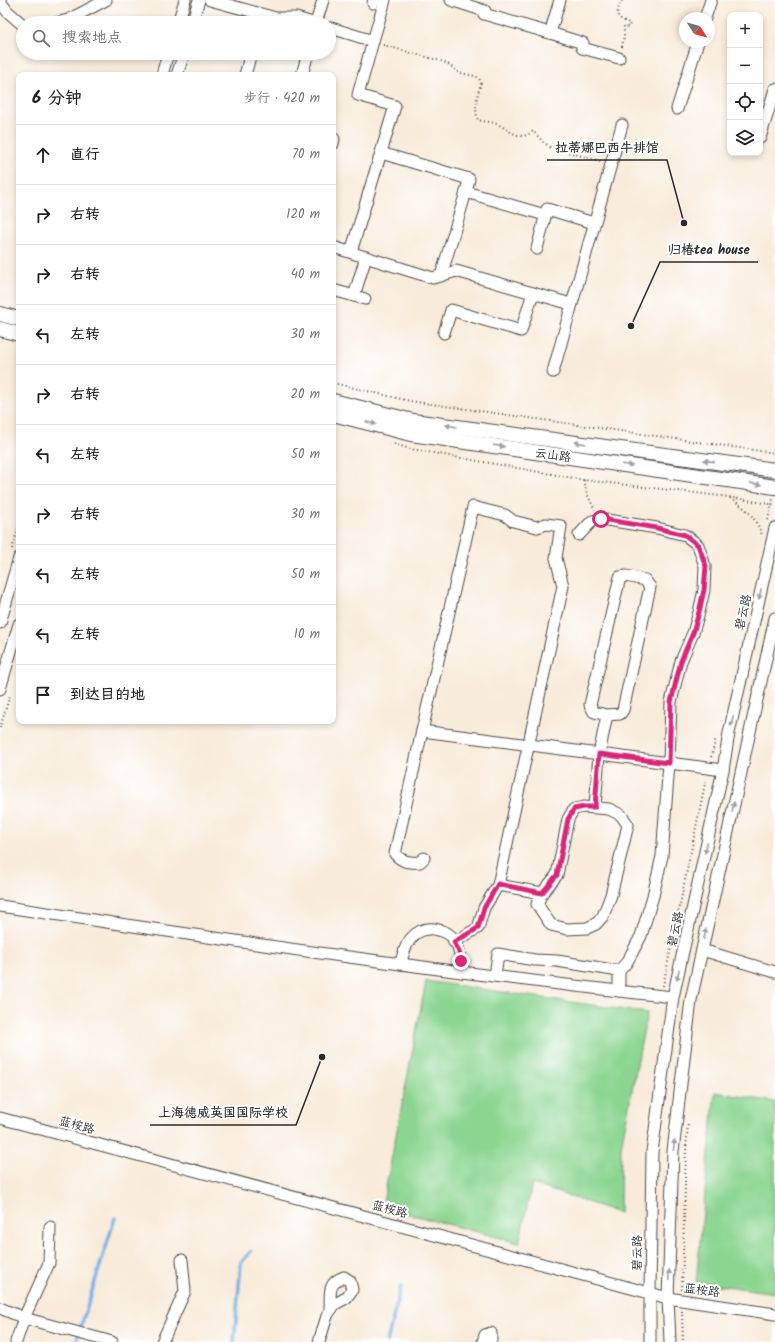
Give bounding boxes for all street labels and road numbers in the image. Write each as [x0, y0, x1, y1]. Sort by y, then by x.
street label: 云山路 [534, 444, 572, 467]
street label: 碧云路 [730, 592, 757, 632]
street label: 碧云路 [662, 910, 689, 949]
street label: 蓝桉路 [57, 1112, 97, 1139]
street label: 蓝桉路 [370, 1196, 410, 1223]
street label: 碧云路 [628, 1235, 647, 1271]
street label: 蓝桉路 [683, 1279, 721, 1302]

